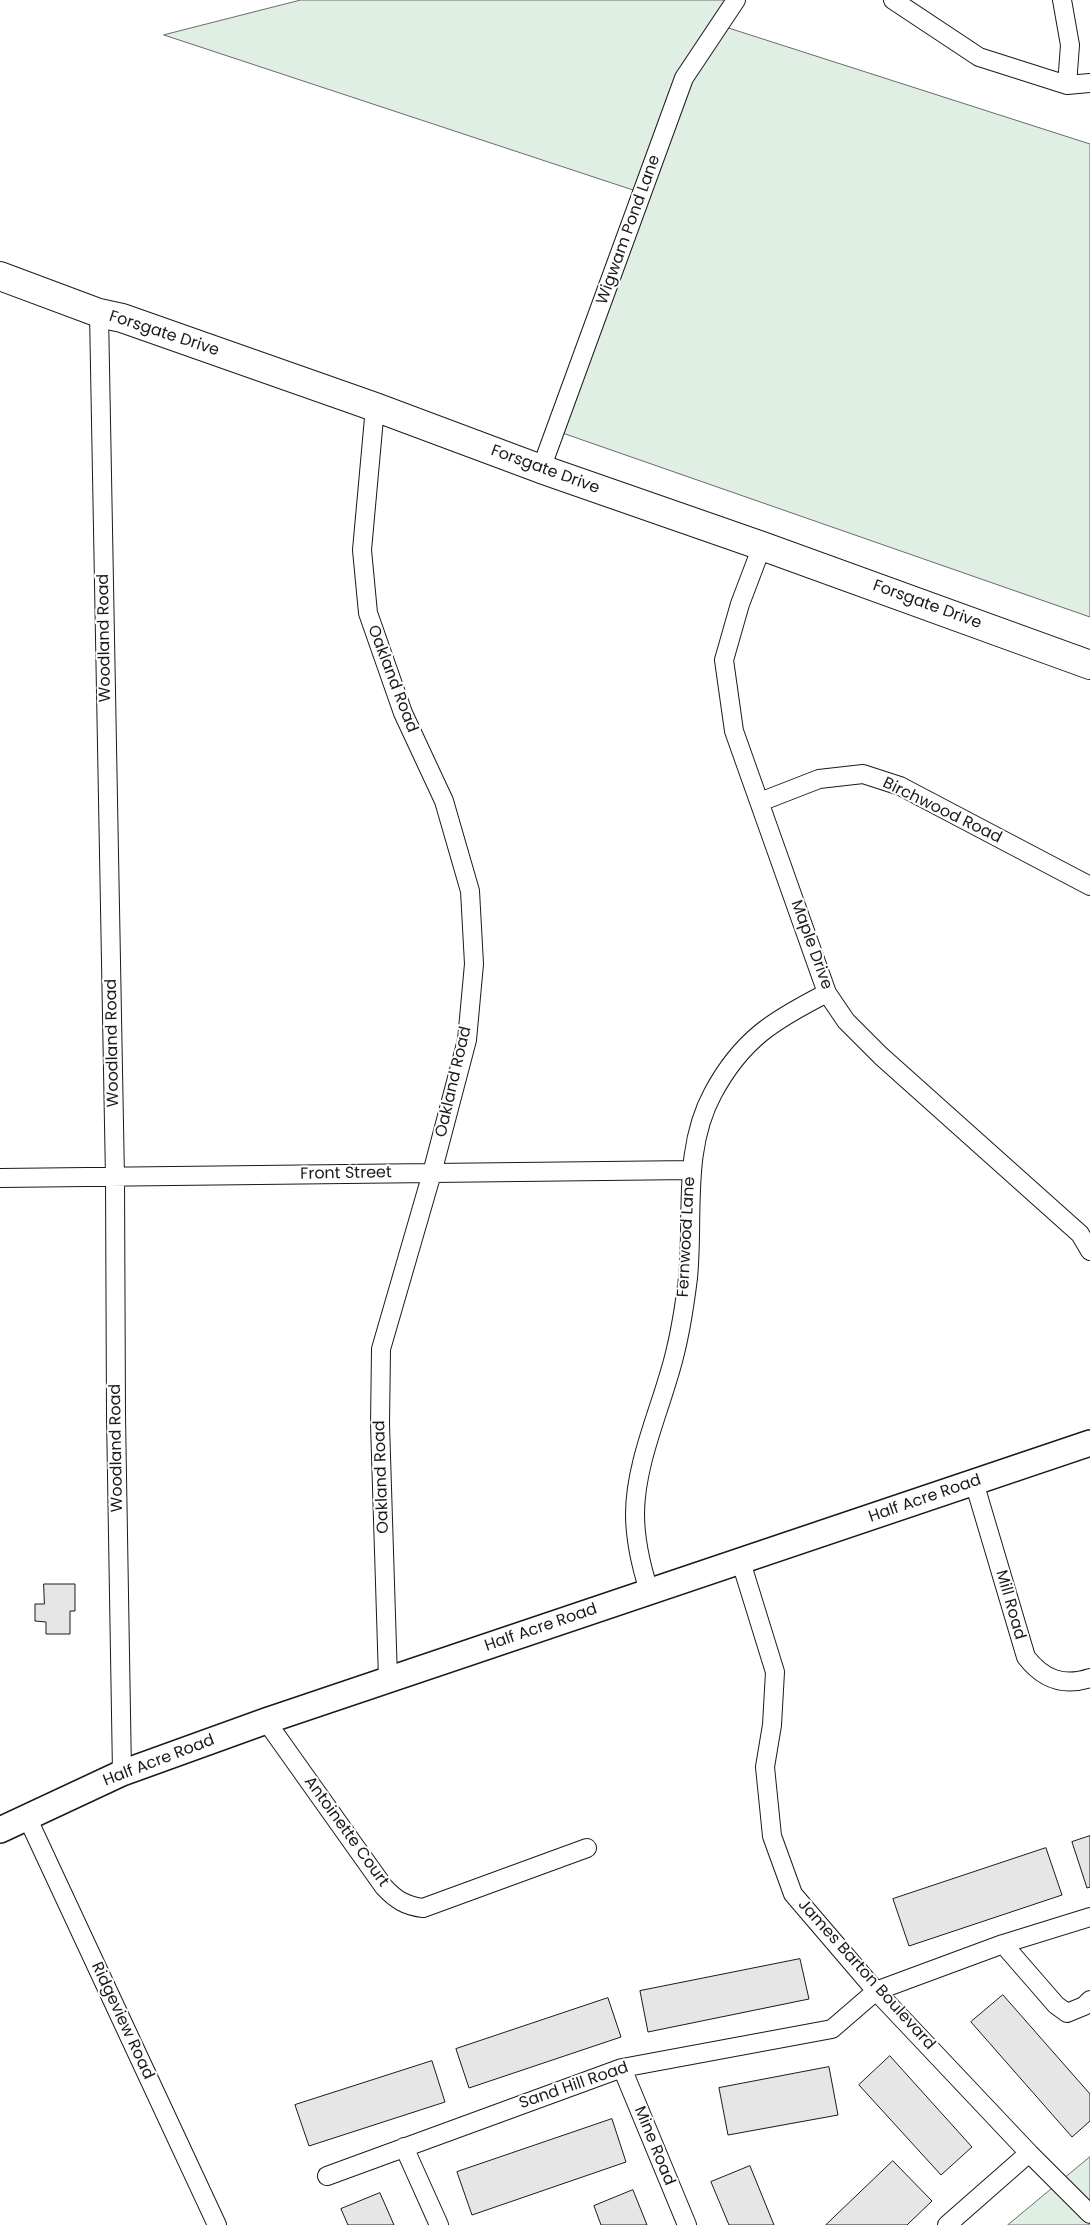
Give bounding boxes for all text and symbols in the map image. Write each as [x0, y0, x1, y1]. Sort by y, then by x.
street label: Wigwam Pond Lane [593, 153, 665, 307]
street label: Forsgate Drive [107, 307, 221, 361]
street label: Forsgate Drive [488, 441, 602, 499]
street label: Woodland Road [94, 574, 116, 702]
street label: Forsgate Drive [870, 576, 984, 634]
street label: Oakland Road [363, 623, 421, 735]
street label: Birchwood Road [879, 774, 1005, 848]
street label: Maple Drive [786, 898, 836, 992]
street label: Woodland Road [102, 979, 124, 1107]
street label: Oakland Road [432, 1025, 476, 1139]
street label: Front Street [300, 1164, 392, 1184]
street label: Fernwood Lane [674, 1176, 700, 1298]
street label: Woodland Road [106, 1384, 128, 1512]
street label: Oakland Road [370, 1420, 394, 1534]
street label: Half Acre Road [866, 1471, 984, 1527]
street label: Mill Road [991, 1568, 1029, 1642]
street label: Half Acre Road [482, 1600, 600, 1656]
street label: Half Acre Road [101, 1731, 217, 1791]
street label: Antoinette Court [300, 1773, 392, 1891]
street label: James Barton Boulevard [793, 1896, 939, 2054]
street label: Ridgeview Road [86, 1959, 158, 2083]
street label: Sand Hill Road [517, 2058, 631, 2114]
street label: Mine Road [629, 2104, 679, 2188]

